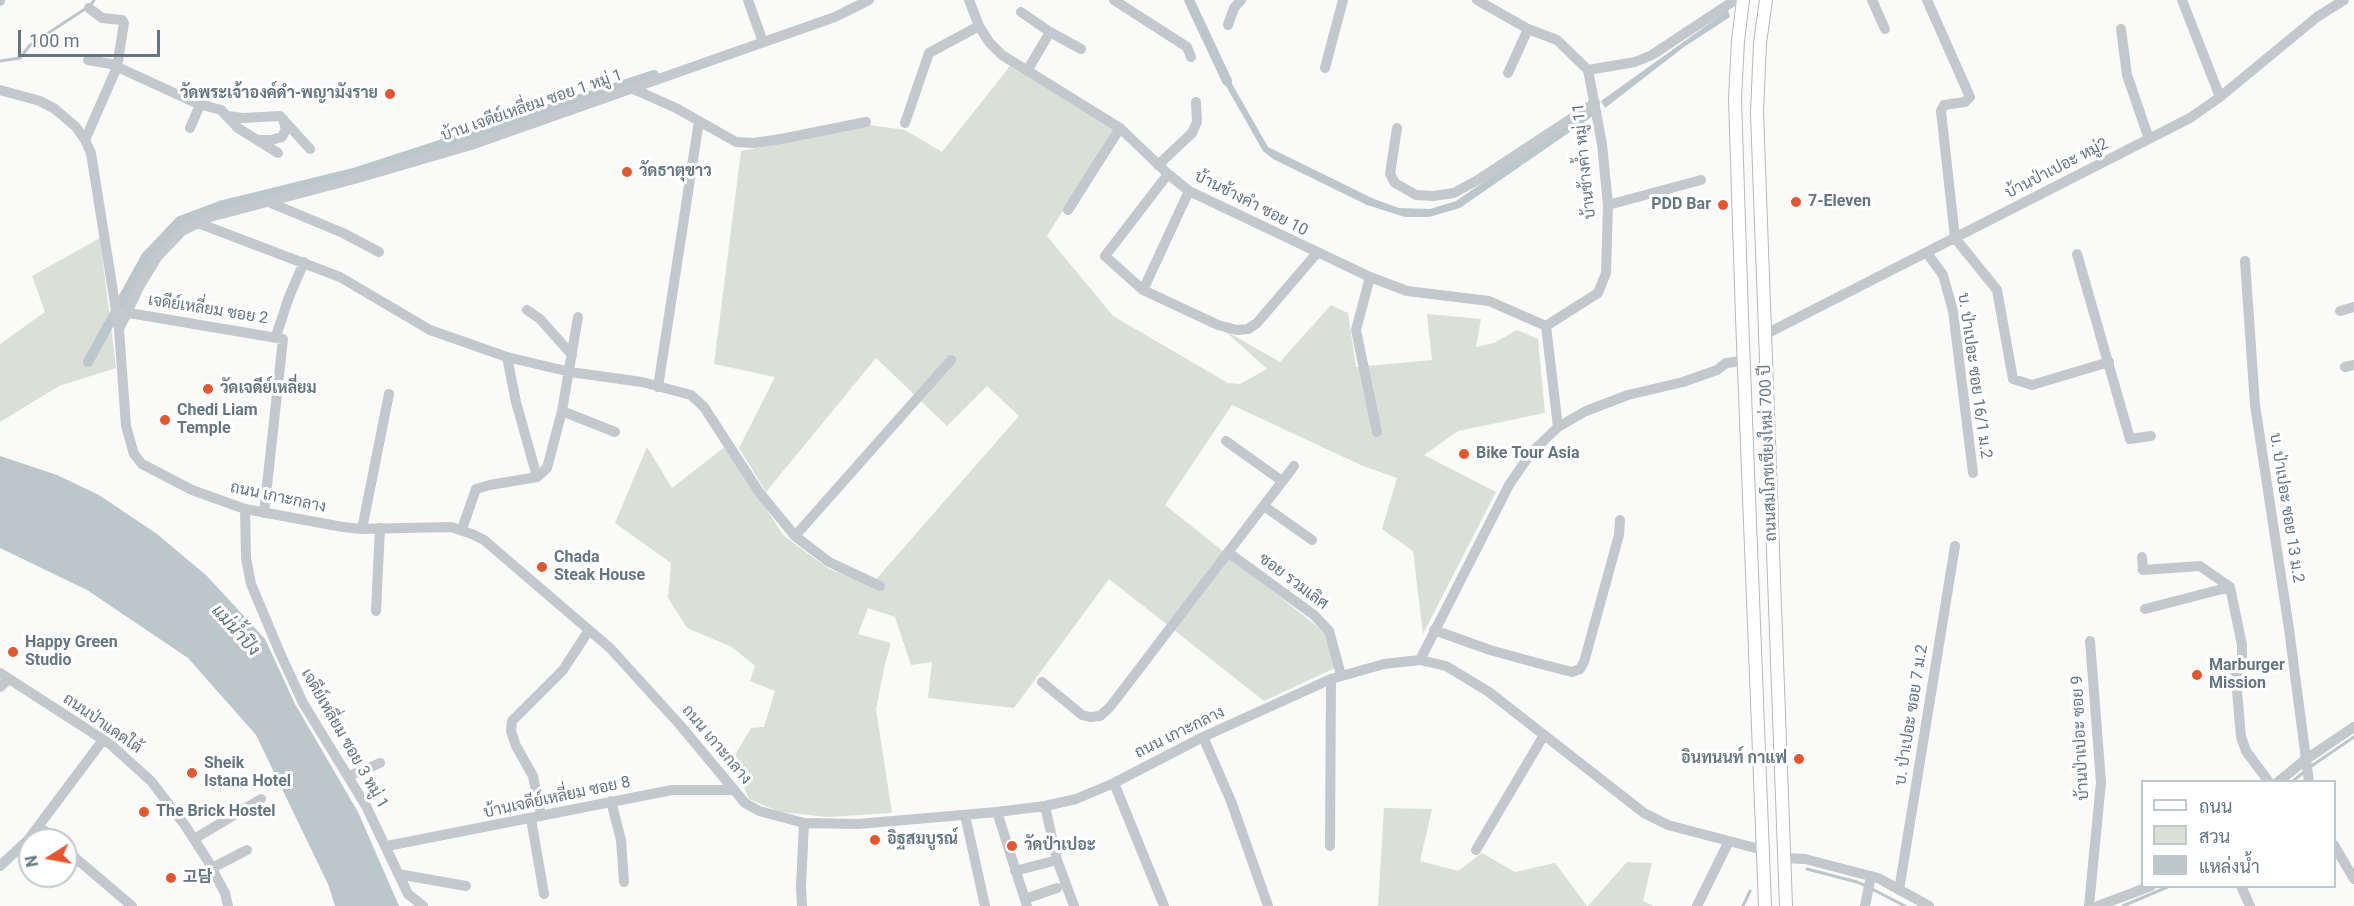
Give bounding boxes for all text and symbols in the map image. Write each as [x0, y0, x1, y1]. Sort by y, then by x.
scale bar [21, 18, 164, 56]
text: 100 m [29, 30, 80, 51]
street label: บ้าน เจดีย์เหลี่ยม ซอย 1 หมู่ 1 [439, 66, 625, 146]
place label: วัดพระเจ้าองค์ดำ-พญามังราย [180, 84, 378, 104]
marker: วัดพระเจ้าองค์ดำ-พญามังราย [383, 87, 397, 101]
street label: บ้านช้างค้ำ หมู่ 11 [1569, 102, 1601, 220]
street label: บ้านป่าเปอะ หมู่2 [2002, 135, 2112, 203]
place label: วัดธาตุขาว [639, 162, 712, 182]
marker: วัดธาตุขาว [620, 165, 634, 179]
street label: บ้านช้างคำ ซอย 10 [1191, 167, 1311, 241]
place label: 7-Eleven [1808, 192, 1871, 212]
place label: PDD Bar [1651, 195, 1711, 215]
marker: 7-Eleven [1789, 195, 1803, 209]
marker: PDD Bar [1716, 198, 1730, 212]
street label: เจดีย์เหลี่ยม ซอย 2 [147, 291, 269, 329]
street label: บ. ป่าเปอะ ซอย 16/1 ม.2 [1953, 292, 1995, 460]
street label: ถนนสมโภชเชียงใหม่ 700 ปี [1756, 364, 1782, 542]
place label: วัดเจดีย์เหลี่ยม [220, 379, 317, 399]
marker: วัดเจดีย์เหลี่ยม [201, 382, 215, 396]
place label: Chedi Liam Temple [177, 401, 258, 439]
marker: Chedi Liam Temple [158, 413, 172, 427]
street label: บ. ป่าเปอะ ซอย 13 ม.2 [2265, 432, 2307, 584]
place label: Bike Tour Asia [1476, 444, 1580, 464]
marker: Bike Tour Asia [1457, 447, 1471, 461]
street label: ถนน เกาะกลาง [228, 478, 328, 518]
place label: Chada Steak House [554, 548, 645, 586]
street label: ซอย รวมเลิศ [1254, 550, 1332, 614]
marker: Chada Steak House [535, 560, 549, 574]
water label: แม่น้ำปิง [206, 601, 264, 661]
place label: Happy Green Studio [25, 633, 118, 671]
street label: บ. ป่าเปอะ ซอย 7 ม.2 [1891, 643, 1933, 787]
marker: Happy Green Studio [6, 645, 20, 659]
place label: Marburger Mission [2209, 656, 2285, 694]
street label: เจดีย์เหลี่ยม ซอย 3 หมู่ 1 [296, 666, 392, 812]
marker: Marburger Mission [2190, 668, 2204, 682]
street label: บ้านป่าเปอะ ซอย 9 [2068, 675, 2094, 801]
street label: ถนนป่าแดดใต้ [59, 690, 145, 758]
street label: ถนน เกาะกลาง [677, 701, 755, 789]
street label: ถนน เกาะกลาง [1132, 703, 1228, 763]
place label: อินทนนท์ กาแฟ [1681, 749, 1787, 769]
marker: อินทนนท์ กาแฟ [1792, 752, 1806, 766]
place label: Sheik Istana Hotel [204, 754, 291, 792]
marker: Sheik Istana Hotel [185, 766, 199, 780]
street label: บ้านเจดีย์เหลี่ยม ซอย 8 [482, 773, 632, 823]
legend [2141, 780, 2336, 888]
text: ถนน [2199, 796, 2232, 817]
place label: The Brick Hostel [156, 802, 275, 822]
marker: The Brick Hostel [137, 805, 151, 819]
text: สวน [2199, 826, 2230, 847]
north arrow [18, 828, 78, 888]
place label: อิฐสมบูรณ์ [887, 830, 958, 850]
marker: อิฐสมบูรณ์ [868, 833, 882, 847]
place label: วัดป่าเปอะ [1024, 836, 1096, 856]
marker: วัดป่าเปอะ [1005, 839, 1019, 853]
text: N [21, 854, 42, 869]
text: แหล่งน้ำ [2199, 856, 2260, 877]
place label: 고담 [183, 868, 212, 888]
marker: 고담 [164, 871, 178, 885]

